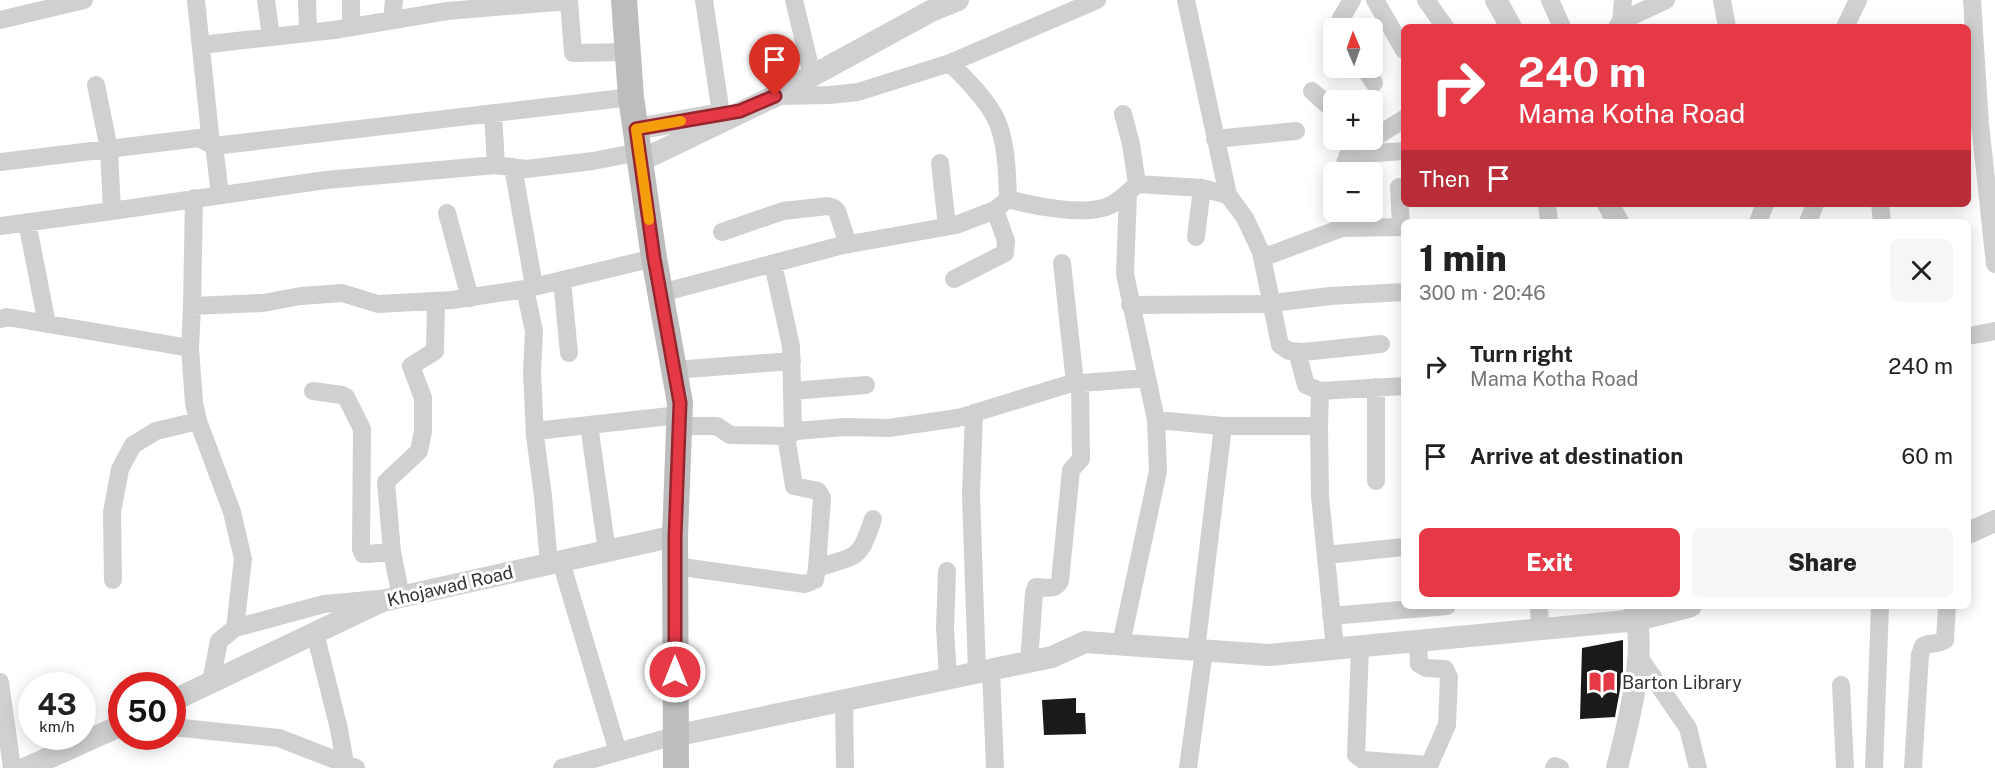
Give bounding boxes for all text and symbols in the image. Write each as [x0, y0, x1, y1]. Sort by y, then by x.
north arrow [1323, 18, 1383, 78]
map controls [1323, 18, 1383, 222]
pin [749, 34, 800, 96]
icon: arrive [758, 43, 791, 76]
text: 240 m [1518, 47, 1646, 96]
icon: right [1419, 48, 1497, 126]
button: + [1323, 90, 1383, 150]
text: Mama Kotha Road [1518, 97, 1745, 129]
button: − [1323, 162, 1383, 222]
icon: arrive [1482, 162, 1515, 195]
text: Then [1419, 166, 1470, 192]
text: 1 min [1419, 237, 1507, 279]
button: close [1890, 239, 1953, 302]
text: 300 m · 20:46 [1419, 281, 1546, 305]
text: Turn right [1470, 341, 1573, 367]
icon: right [1419, 350, 1452, 383]
text: 240 m [1888, 353, 1953, 379]
text: Mama Kotha Road [1470, 367, 1638, 391]
icon: arrive [1419, 440, 1452, 473]
text: Arrive at destination [1470, 443, 1683, 469]
text: 60 m [1902, 443, 1953, 469]
button: Exit [1419, 528, 1680, 597]
button: Share [1692, 528, 1953, 597]
street label: Khojawad Road [385, 561, 515, 611]
position arrow [643, 640, 707, 704]
library icon: Barton Library [1587, 667, 1617, 697]
speed limit sign: 50 [108, 672, 186, 750]
place label: Barton Library [1622, 672, 1742, 693]
text: 43 [37, 686, 77, 722]
text: km/h [39, 718, 75, 735]

